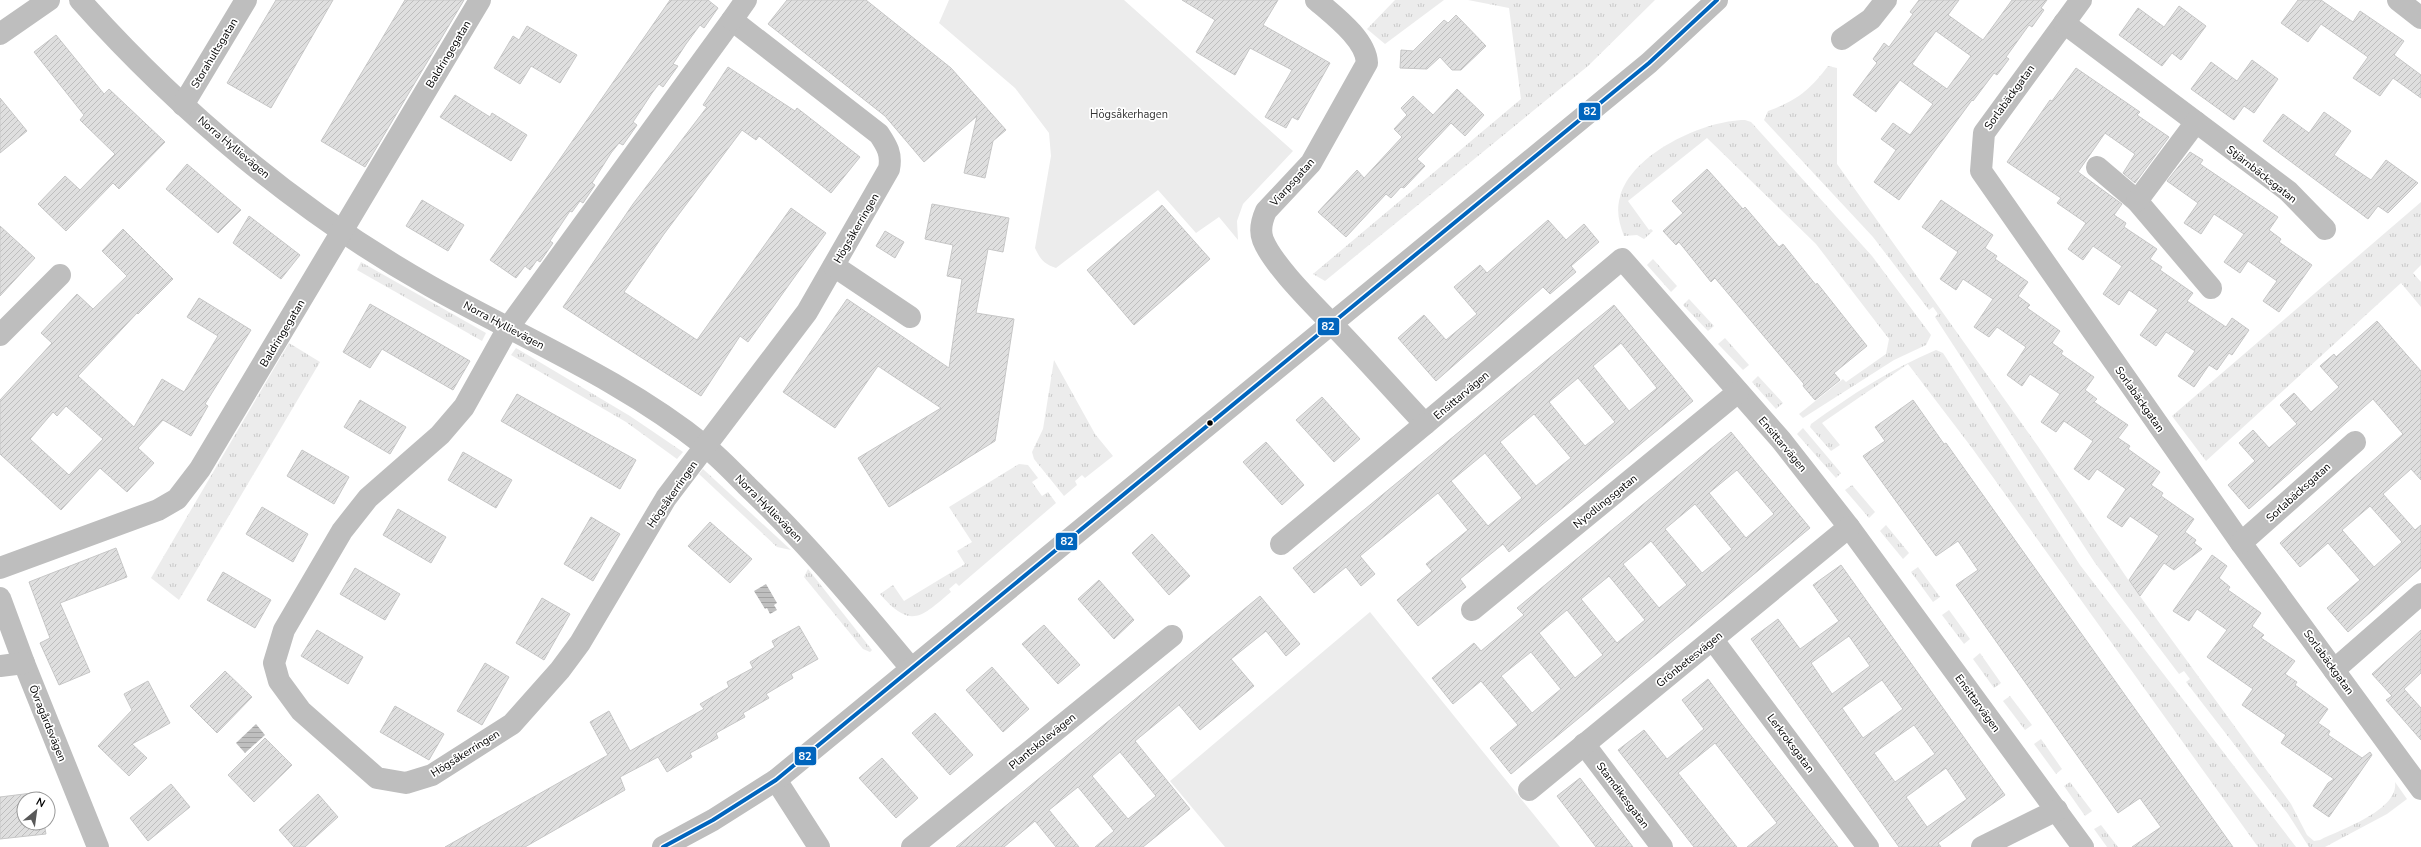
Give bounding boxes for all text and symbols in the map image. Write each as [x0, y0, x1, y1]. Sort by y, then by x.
street label: Storahultsgatan [188, 15, 241, 91]
street label: Baldringegatan [422, 18, 474, 91]
street label: Sorlabäckgatan [1981, 62, 2038, 133]
line badge: 82 [1578, 102, 1601, 121]
text: 82 [1583, 104, 1597, 119]
park label: Högsåkerhagen [1090, 107, 1168, 122]
street label: Norra Hyllievägen [195, 113, 273, 182]
street label: Stjärnbäcksgatan [2223, 142, 2300, 207]
street label: Viarpsgatan [1266, 155, 1318, 210]
street label: Högsåkerringen [830, 191, 883, 266]
street label: Baldringegatan [256, 297, 308, 370]
street label: Norra Hyllievägen [461, 298, 547, 353]
line badge: 82 [1317, 317, 1340, 336]
text: 82 [1321, 319, 1335, 334]
street label: Sorlabäckgatan [2111, 364, 2168, 435]
street label: Ensittarvägen [1430, 368, 1492, 423]
street label: Ensittarvägen [1755, 413, 1810, 475]
unlabelled marker [1205, 418, 1215, 428]
street label: Högsåkerringen [644, 458, 701, 531]
street label: Sorlabäcksgatan [2263, 459, 2334, 525]
street label: Norra Hyllievägen [732, 471, 806, 545]
street label: Nyodlingsgatan [1570, 471, 1640, 532]
line badge: 82 [1055, 532, 1078, 551]
text: 82 [1060, 534, 1074, 549]
street label: Sorlabäckgatan [2300, 627, 2357, 698]
street label: Grönbetesvägen [1653, 628, 1726, 691]
street label: Ensittarvägen [1952, 671, 2004, 735]
street label: Övragårdsvägen [25, 683, 70, 764]
street label: Plantskolevägen [1006, 710, 1079, 773]
street label: Lerkroksgatan [1764, 711, 1818, 776]
street label: Högsåkerringen [428, 726, 503, 781]
line badge: 82 [794, 746, 817, 766]
text: 82 [798, 749, 812, 764]
street label: Stamdikesgatan [1593, 759, 1653, 832]
north arrow [16, 791, 56, 831]
text: N [33, 794, 48, 811]

